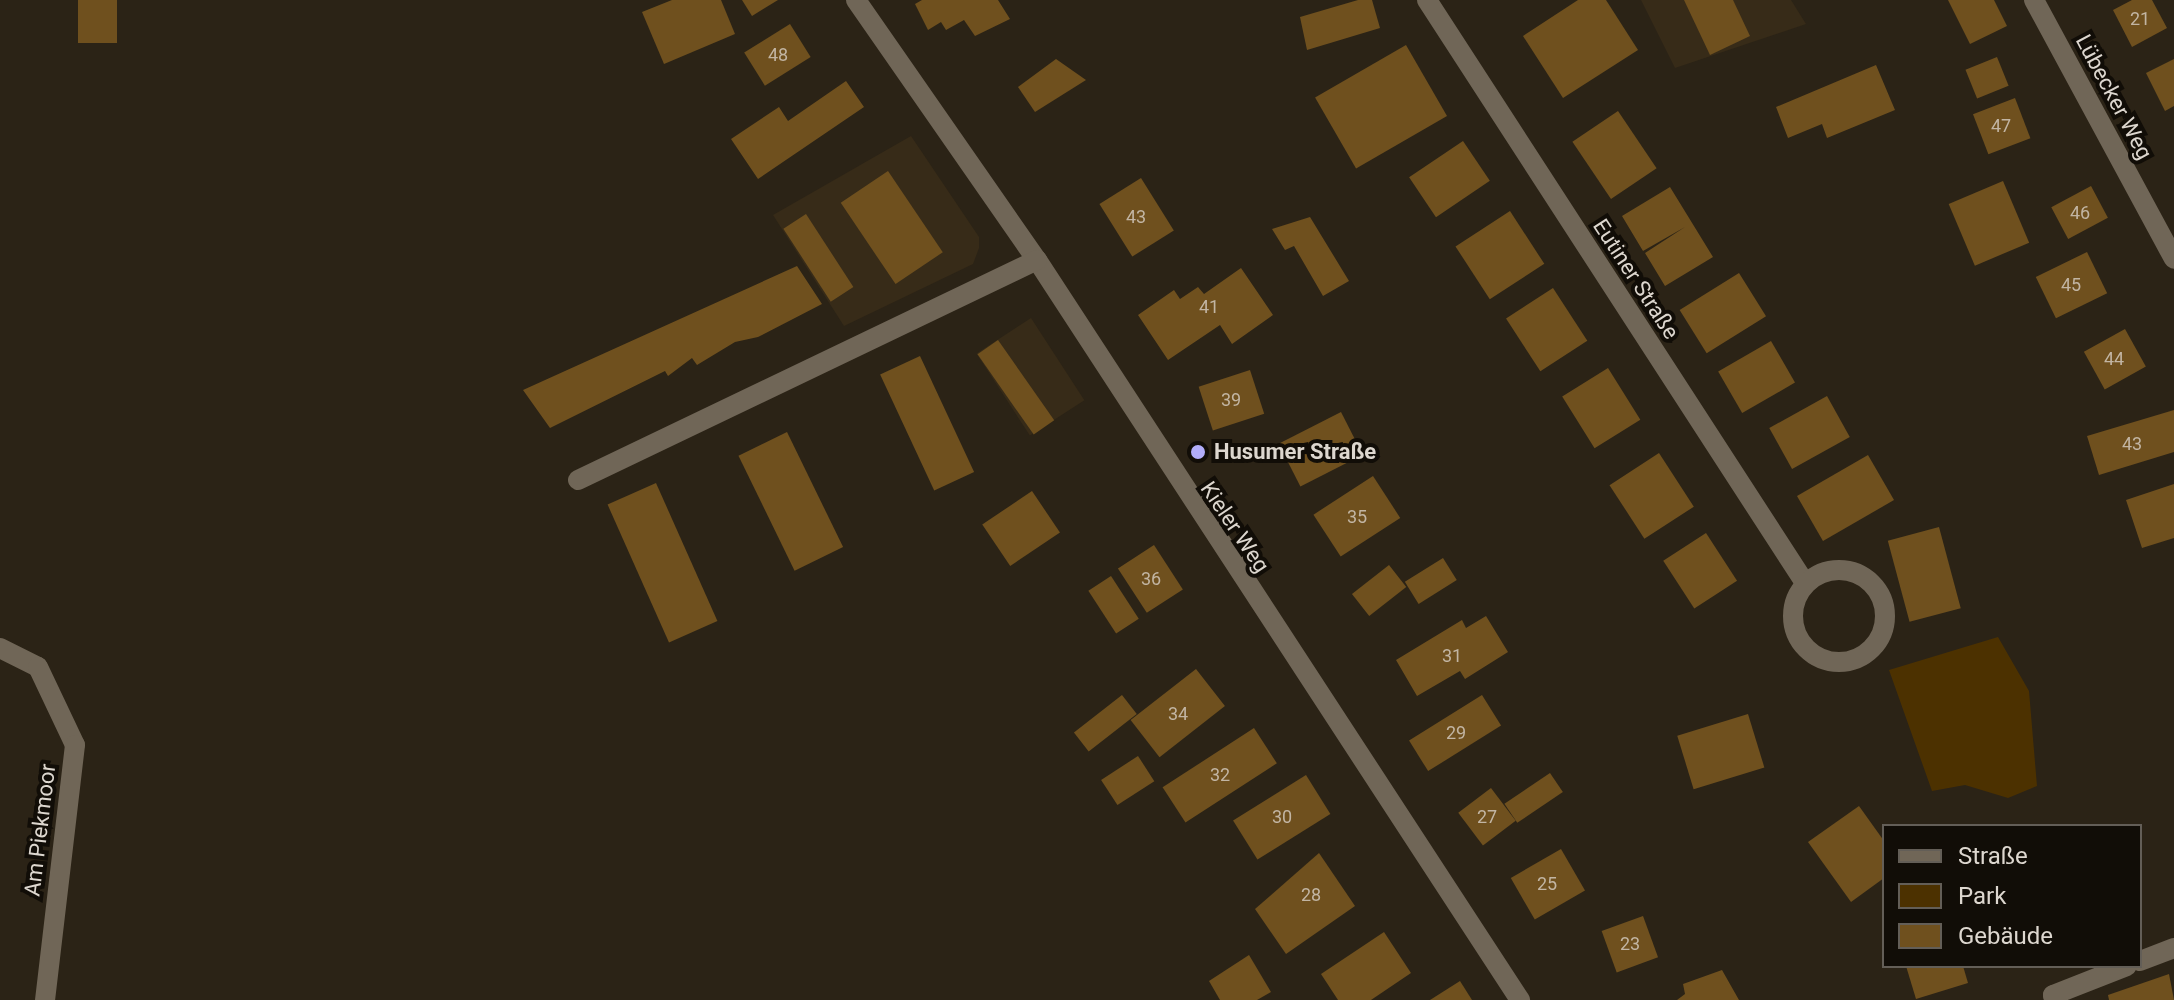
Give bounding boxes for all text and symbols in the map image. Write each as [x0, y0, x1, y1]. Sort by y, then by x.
house number: 21 [2130, 8, 2150, 30]
street label: Lübecker Weg [2070, 30, 2158, 164]
house number: 48 [768, 44, 788, 66]
house number: 47 [1991, 115, 2011, 137]
house number: 46 [2070, 202, 2090, 224]
house number: 43 [1126, 206, 1146, 228]
street label: Eutiner Straße [1587, 214, 1685, 344]
house number: 45 [2061, 274, 2081, 296]
house number: 41 [1199, 296, 1219, 318]
house number: 44 [2104, 348, 2124, 370]
house number: 39 [1221, 389, 1241, 411]
house number: 43 [2122, 433, 2142, 455]
place label: Husumer Straße [1214, 439, 1376, 465]
marker: Husumer Straße [1189, 443, 1207, 461]
street label: Kieler Weg [1195, 477, 1275, 577]
house number: 35 [1347, 506, 1367, 528]
house number: 36 [1141, 568, 1161, 590]
house number: 31 [1442, 645, 1462, 667]
house number: 34 [1168, 703, 1188, 725]
house number: 29 [1446, 722, 1466, 744]
street label: Am Piekmoor [19, 762, 61, 898]
house number: 32 [1210, 764, 1230, 786]
house number: 30 [1272, 806, 1292, 828]
house number: 27 [1477, 806, 1497, 828]
legend [1882, 824, 2142, 968]
text: Straße [1958, 842, 2028, 870]
house number: 25 [1537, 873, 1557, 895]
text: Park [1958, 882, 2006, 910]
house number: 28 [1301, 884, 1321, 906]
text: Gebäude [1958, 922, 2053, 950]
house number: 23 [1620, 933, 1640, 955]

